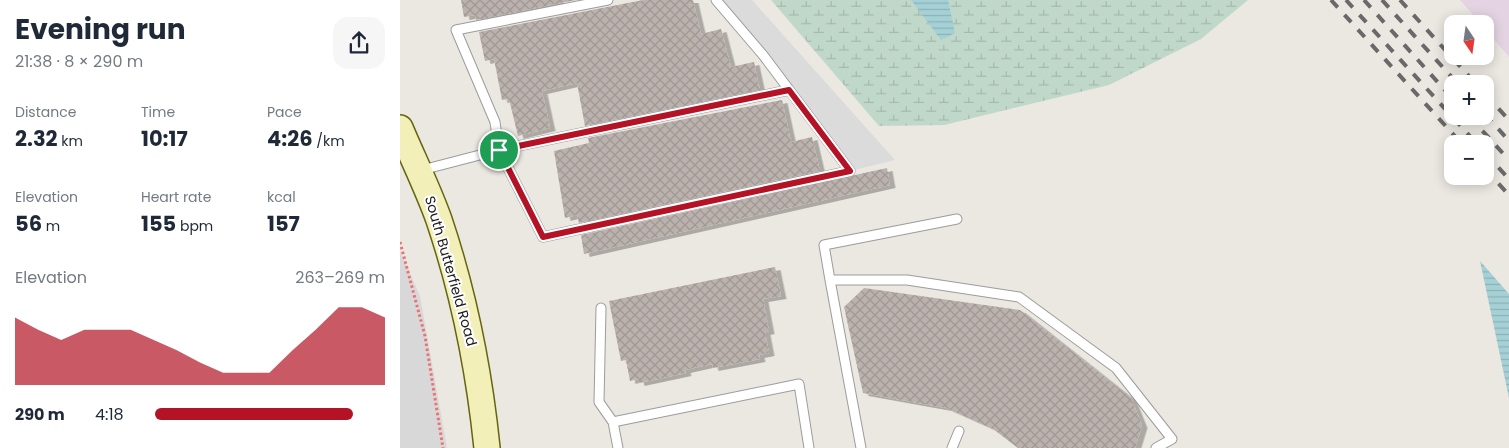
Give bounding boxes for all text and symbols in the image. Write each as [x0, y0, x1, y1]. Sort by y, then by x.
text: Evening run [15, 10, 186, 49]
north arrow [1444, 15, 1494, 65]
map controls [1444, 15, 1494, 185]
button: share [333, 17, 385, 69]
text: 21:38 · 8 × 290 m [15, 50, 143, 73]
button: + [1444, 75, 1494, 125]
text: Distance [15, 102, 76, 122]
text: Time [141, 102, 175, 122]
text: Pace [267, 102, 302, 122]
text: 2.32 [15, 124, 58, 153]
text: 10:17 [141, 124, 188, 153]
text: 4:26 [267, 124, 313, 153]
pin [478, 129, 520, 171]
text: km [58, 131, 83, 151]
text: /km [313, 131, 345, 151]
button: − [1444, 135, 1494, 185]
icon: arrive [485, 136, 513, 164]
text: Elevation [15, 187, 78, 207]
text: Heart rate [141, 187, 211, 207]
text: kcal [267, 187, 296, 207]
street label: South Butterfield Road [420, 194, 482, 348]
text: 56 [15, 209, 42, 238]
text: 155 [141, 209, 176, 238]
text: 157 [267, 209, 300, 238]
text: m [42, 216, 60, 236]
text: bpm [176, 216, 213, 236]
text: Elevation [15, 266, 87, 289]
text: 263–269 m [295, 266, 385, 289]
text: 290 m [15, 403, 65, 426]
text: 4:18 [95, 403, 124, 426]

